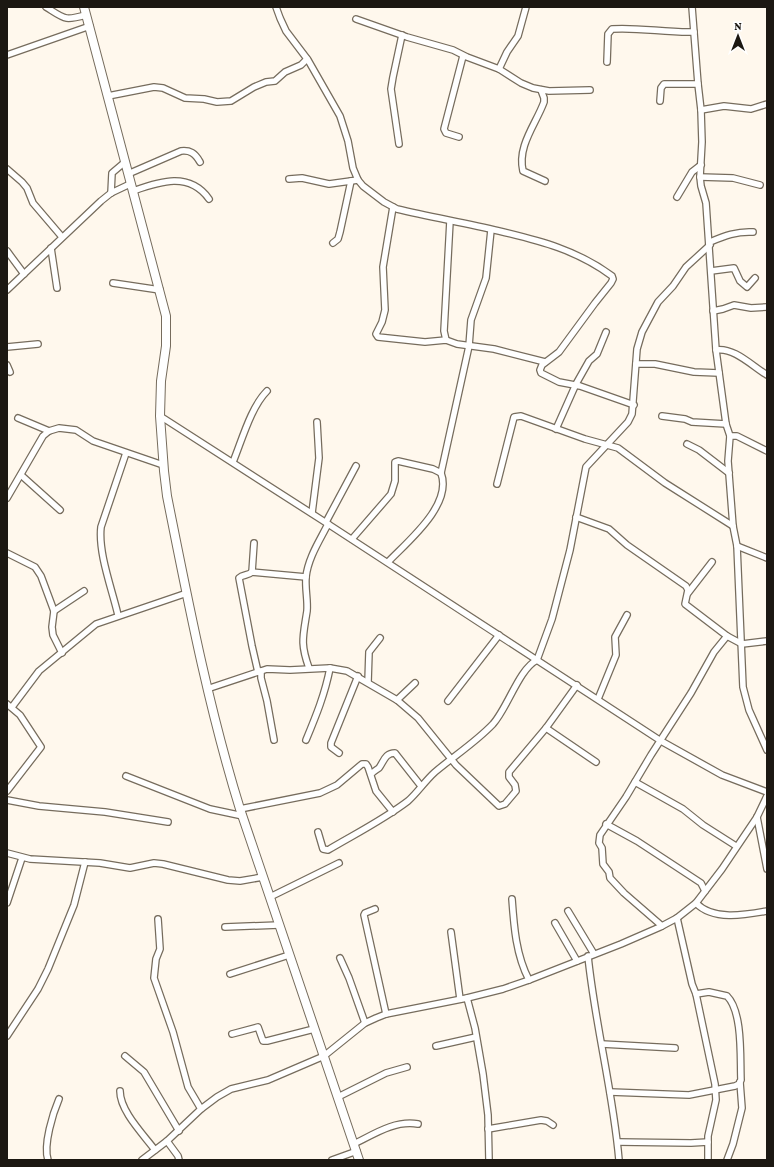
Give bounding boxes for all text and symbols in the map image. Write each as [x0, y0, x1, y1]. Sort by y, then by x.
north arrow [718, 16, 758, 56]
text: N [734, 20, 742, 32]

